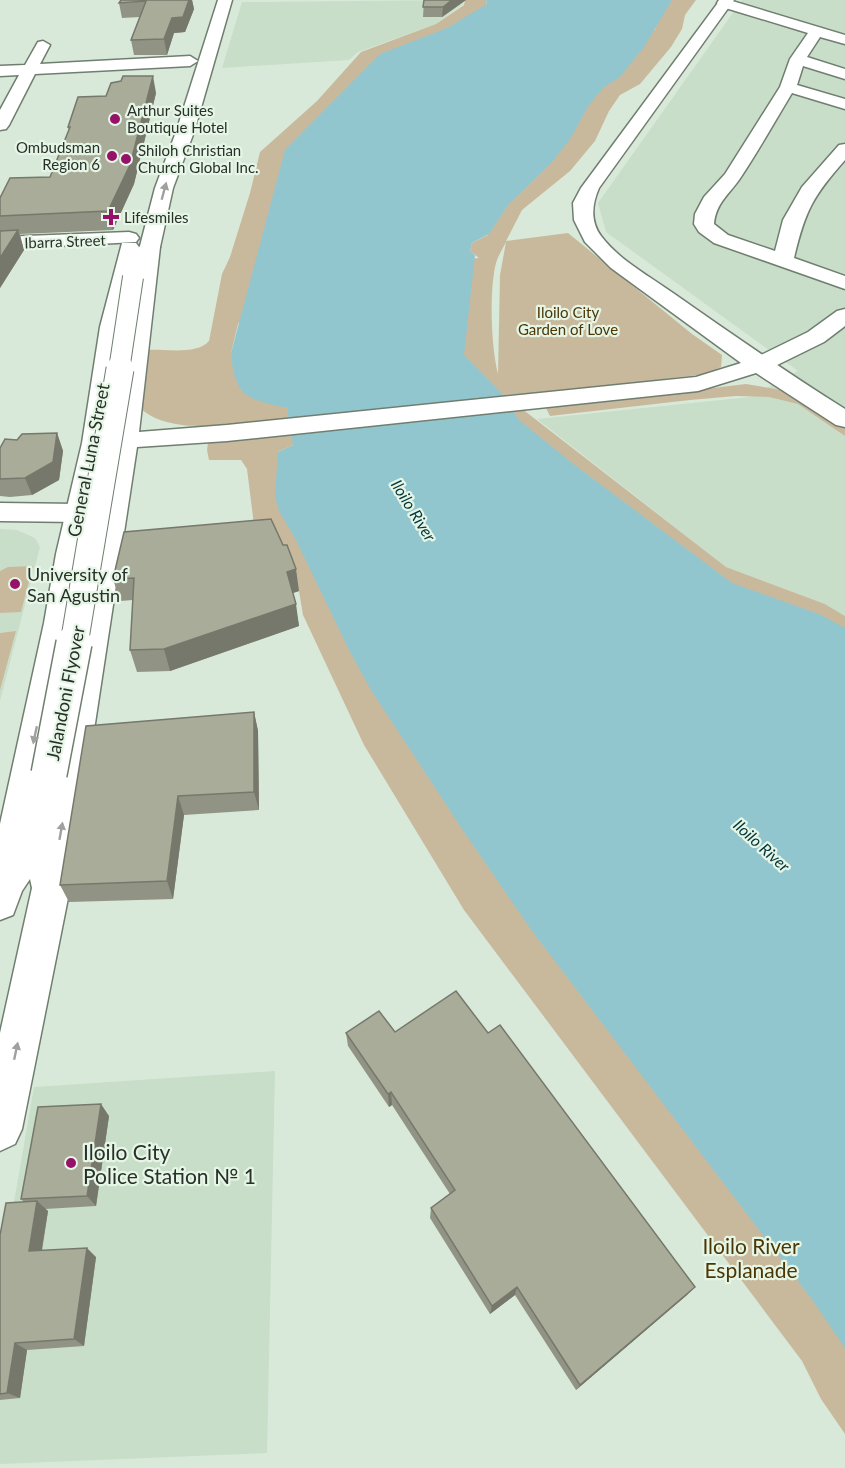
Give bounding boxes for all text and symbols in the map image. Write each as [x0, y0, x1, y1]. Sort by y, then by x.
place label: Arthur Suites Boutique Hotel [127, 101, 228, 136]
marker: Arthur Suites Boutique Hotel [108, 112, 122, 126]
place label: Ombudsman Region 6 [16, 138, 100, 173]
place label: Shiloh Christian Church Global Inc. [138, 141, 259, 176]
marker: Ombudsman Region 6 [105, 149, 119, 163]
marker: Shiloh Christian Church Global Inc. [119, 152, 133, 166]
one-way arrow [160, 182, 169, 200]
marker: Lifesmiles [102, 208, 120, 226]
place label: Lifesmiles [124, 208, 189, 226]
street label: Ibarra Street [24, 231, 107, 251]
park label: Iloilo City Garden of Love [518, 303, 618, 338]
street label: General Luna Street [62, 381, 114, 539]
water label: Iloilo River [388, 476, 441, 545]
place label: University of San Agustin [27, 563, 128, 606]
marker: University of San Agustin [8, 577, 22, 591]
street label: Jalandoni Flyover [41, 623, 89, 762]
one-way arrow [30, 726, 39, 745]
water label: Iloilo River [730, 815, 794, 875]
one-way arrow [57, 821, 66, 840]
one-way arrow [12, 1042, 21, 1061]
place label: Iloilo City Police Station № 1 [83, 1139, 256, 1188]
marker: Iloilo City Police Station № 1 [64, 1156, 78, 1170]
park label: Iloilo River Esplanade [702, 1233, 800, 1282]

